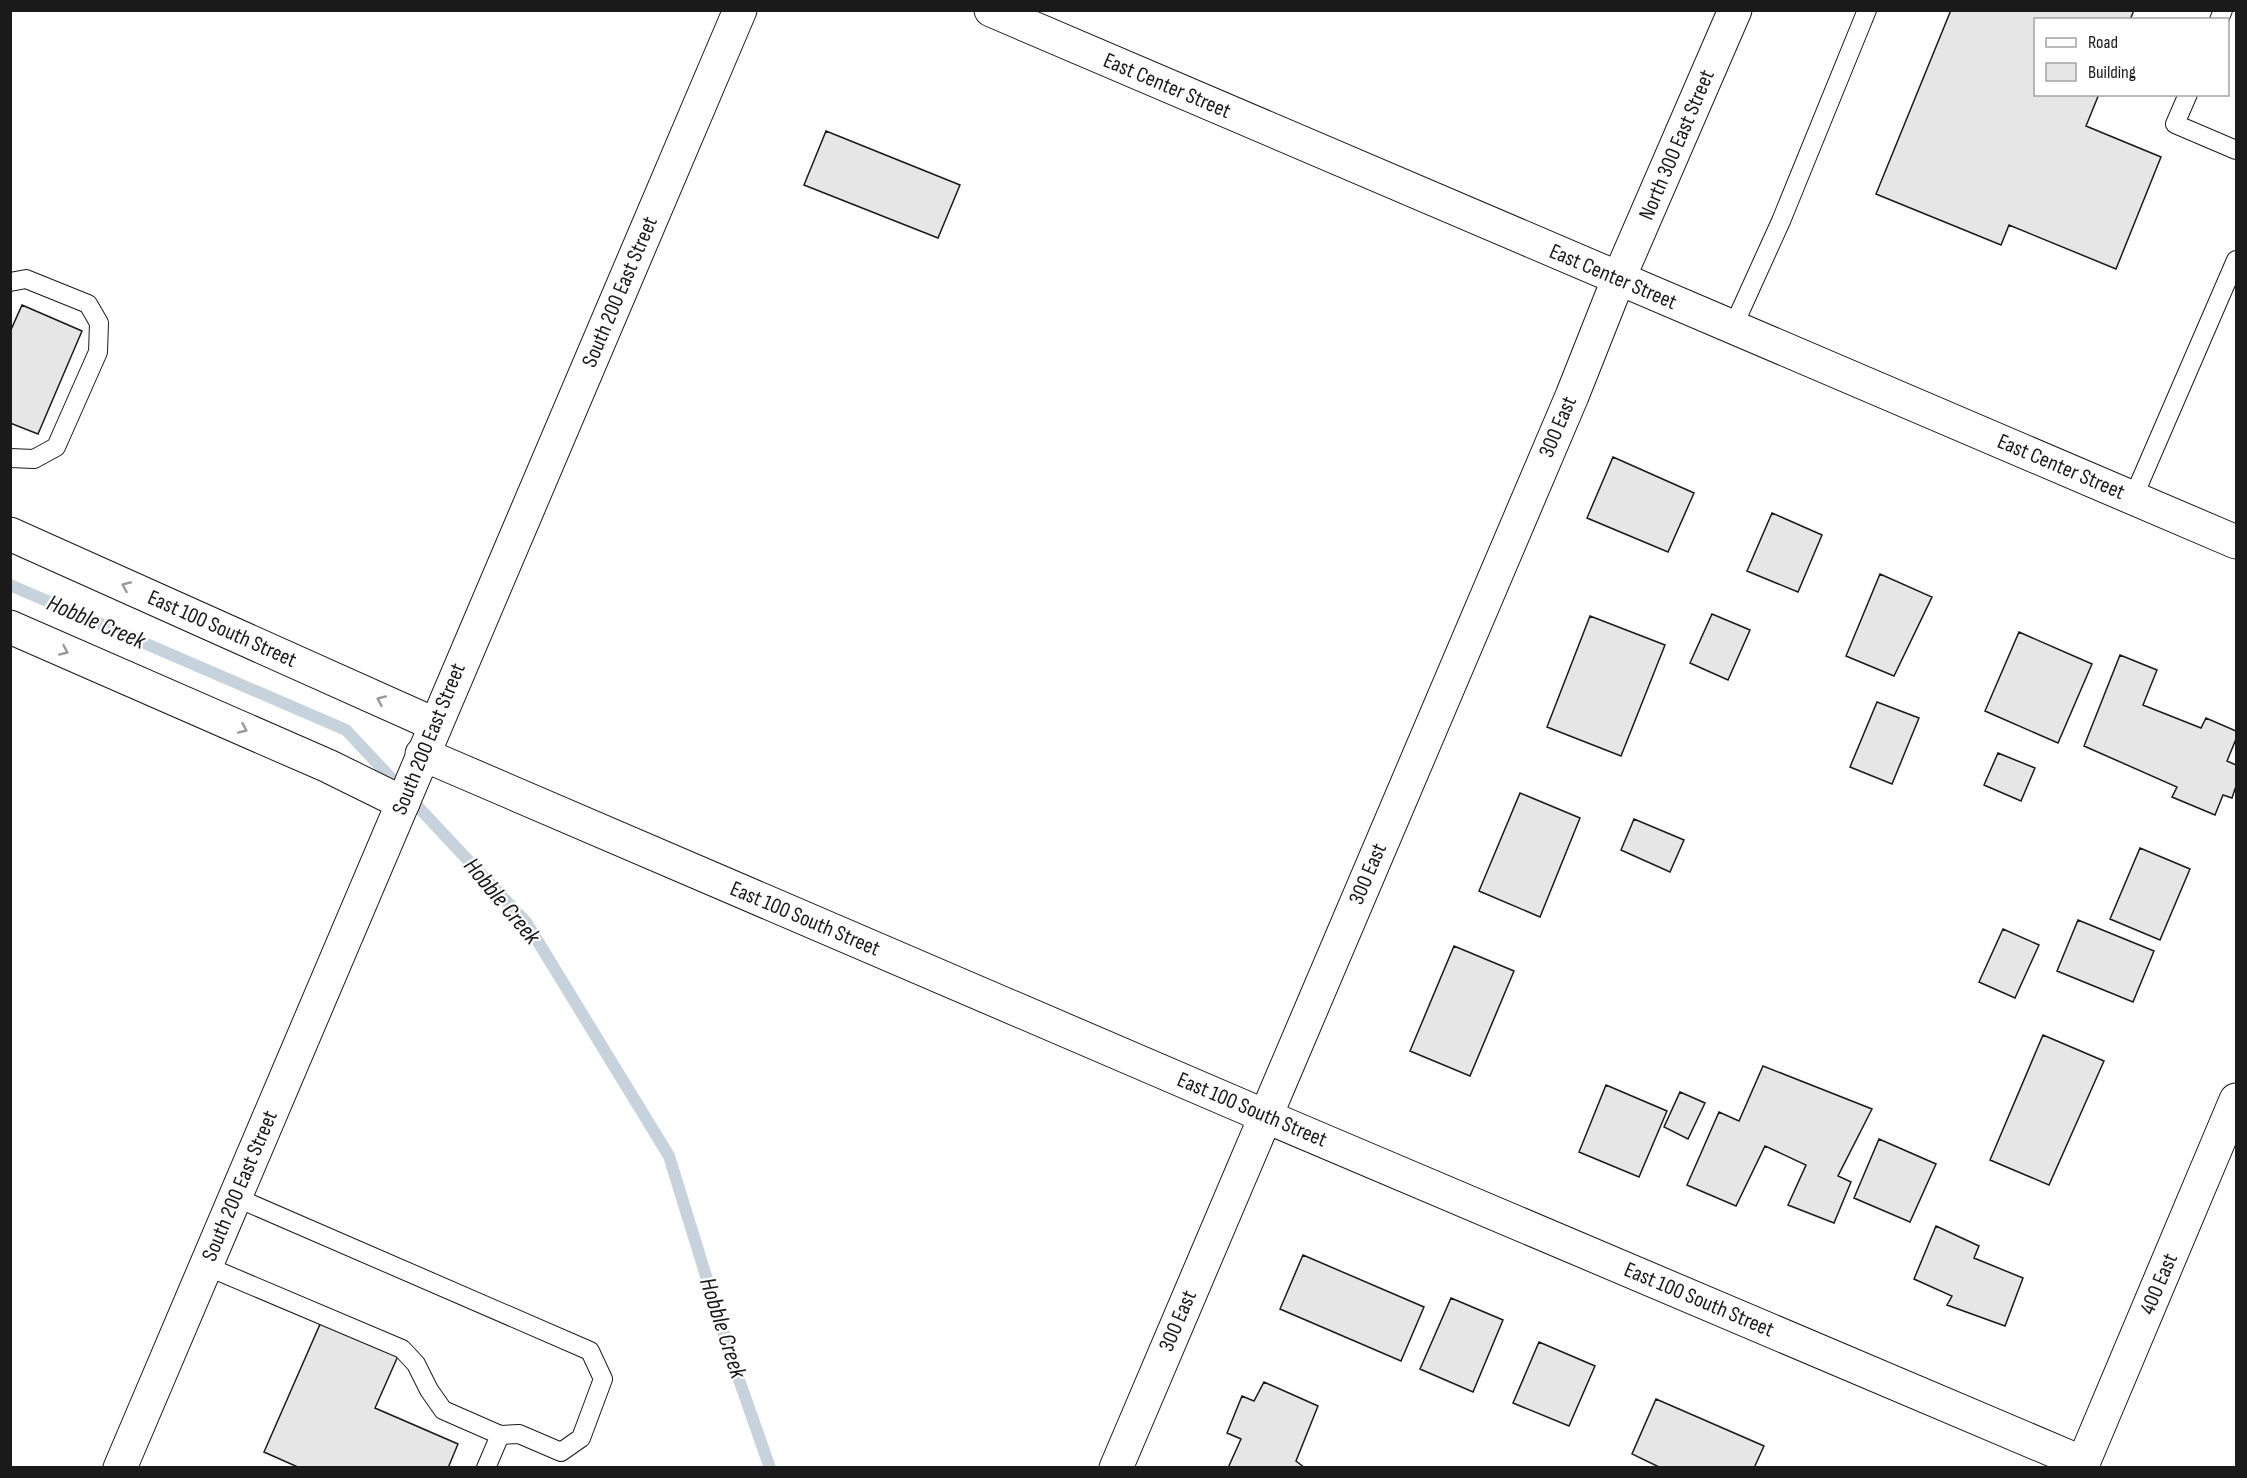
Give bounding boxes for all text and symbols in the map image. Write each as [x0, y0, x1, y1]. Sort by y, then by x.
legend [2034, 18, 2229, 96]
text: Road [2088, 32, 2118, 53]
street label: East Center Street [1099, 47, 1235, 125]
text: Building [2088, 62, 2136, 83]
street label: North 300 East Street [1633, 66, 1721, 224]
street label: South 200 East Street [576, 212, 664, 372]
street label: East Center Street [1545, 238, 1681, 316]
street label: 300 East [1533, 392, 1583, 462]
street label: East Center Street [1993, 428, 2129, 506]
one-way arrow [122, 581, 133, 593]
street label: East 100 South Street [143, 584, 301, 674]
water label: Hobble Creek [42, 588, 151, 656]
one-way arrow [58, 643, 69, 655]
street label: South 200 East Street [386, 659, 472, 819]
one-way arrow [376, 695, 387, 707]
one-way arrow [236, 722, 247, 734]
street label: 300 East [1343, 839, 1393, 909]
water label: Hobble Creek [457, 852, 547, 951]
street label: East 100 South Street [726, 875, 884, 963]
street label: East 100 South Street [1173, 1066, 1331, 1154]
street label: South 200 East Street [196, 1106, 284, 1266]
street label: 400 East [2134, 1249, 2184, 1319]
street label: East 100 South Street [1620, 1256, 1778, 1344]
water label: Hobble Creek [693, 1274, 753, 1383]
street label: 300 East [1153, 1286, 1203, 1356]

